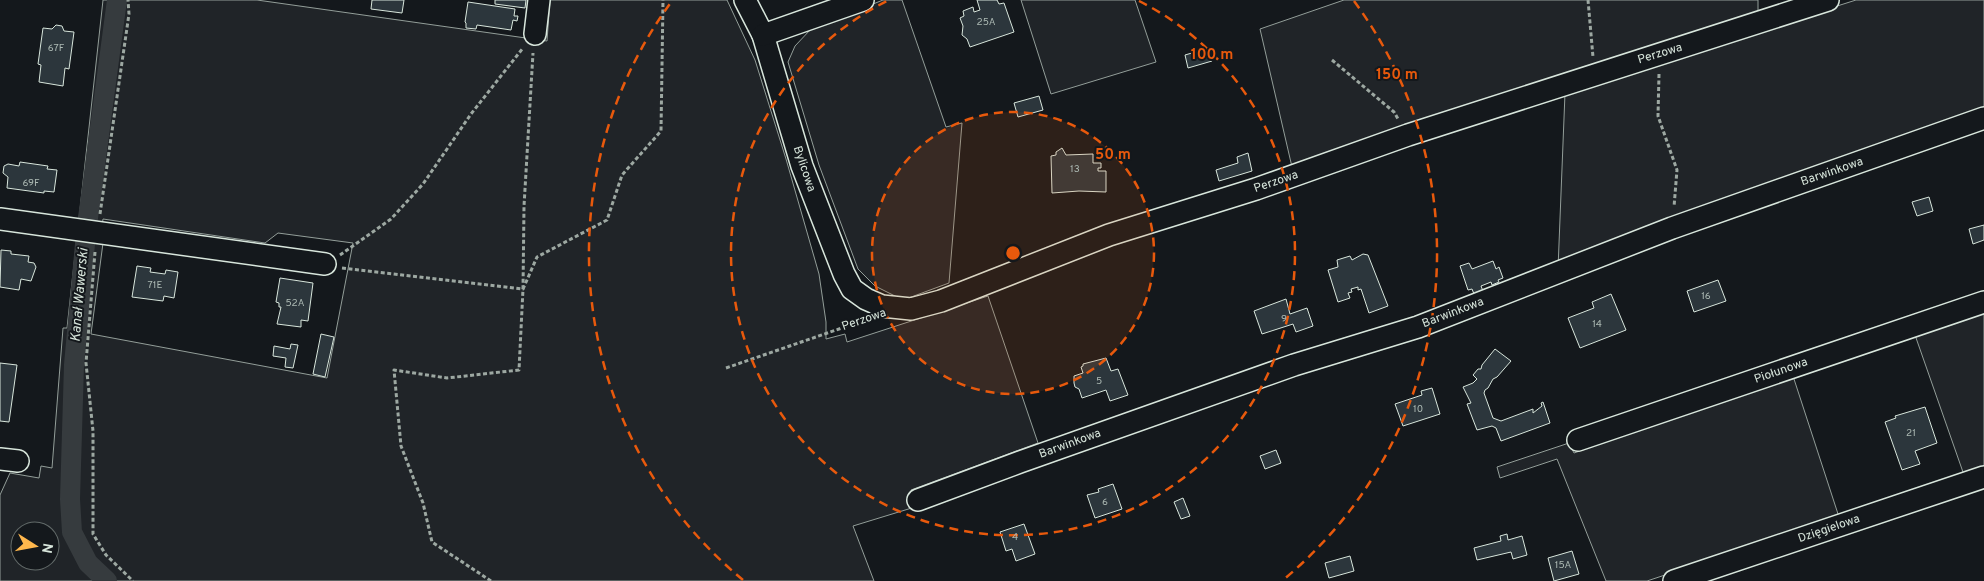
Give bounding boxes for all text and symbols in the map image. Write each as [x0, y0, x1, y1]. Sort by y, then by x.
house number: 25A [977, 16, 996, 29]
street label: Perzowa [1636, 40, 1684, 68]
house number: 67F [48, 42, 65, 55]
text: 100 m [1191, 46, 1233, 65]
text: 150 m [1376, 66, 1418, 85]
street label: Bylicowa [789, 144, 819, 194]
text: 50 m [1095, 146, 1131, 165]
street label: Barwinkowa [1799, 154, 1865, 190]
house number: 13 [1070, 163, 1080, 176]
street label: Perzowa [1252, 167, 1300, 197]
house number: 69F [22, 177, 40, 190]
centre of rings [1004, 244, 1022, 262]
water label: Kanał Wawerski [67, 246, 93, 343]
house number: 71E [147, 279, 163, 292]
house number: 16 [1701, 290, 1711, 303]
street label: Barwinkowa [1420, 294, 1486, 332]
house number: 52A [285, 297, 305, 310]
street label: Perzowa [840, 305, 888, 335]
house number: 9 [1281, 313, 1287, 326]
house number: 14 [1592, 318, 1602, 331]
street label: Piołunowa [1752, 354, 1810, 388]
house number: 5 [1096, 375, 1102, 388]
house number: 10 [1413, 403, 1423, 416]
street label: Barwinkowa [1037, 425, 1103, 463]
house number: 21 [1906, 427, 1916, 440]
house number: 6 [1102, 496, 1108, 509]
street label: Dzięgielowa [1796, 511, 1862, 547]
north arrow [10, 521, 60, 571]
house number: 4 [1012, 531, 1018, 544]
text: N [37, 542, 56, 555]
house number: 15A [1555, 559, 1571, 572]

